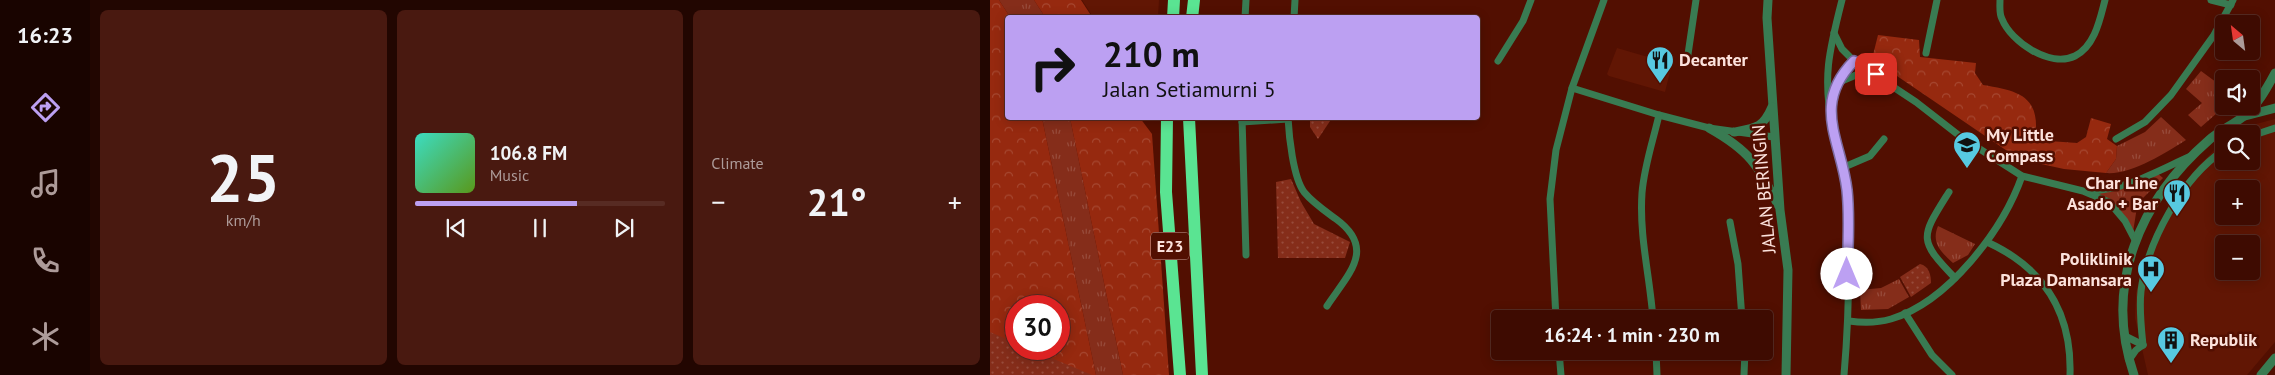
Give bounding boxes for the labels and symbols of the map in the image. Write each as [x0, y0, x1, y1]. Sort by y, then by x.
north arrow [2215, 15, 2260, 60]
restaurant icon: Decanter [1645, 45, 1675, 84]
place label: Decanter [1679, 48, 1749, 71]
pin [1855, 53, 1897, 95]
place label: My Little Compass [1986, 123, 2054, 167]
street label: JALAN BERINGIN [1746, 124, 1781, 255]
school or university icon: My Little Compass [1952, 130, 1982, 169]
place label: Char Line Asado + Bar [2067, 171, 2159, 215]
restaurant icon: Char Line Asado + Bar [2162, 178, 2192, 217]
road number: E23 [1151, 232, 1189, 260]
position arrow [1820, 247, 1872, 299]
place label: Poliklinik Plaza Damansara [2000, 247, 2132, 291]
hospital icon: Poliklinik Plaza Damansara [2136, 254, 2166, 293]
speed limit sign: 30 [1005, 295, 1070, 360]
building icon: Republik [2156, 325, 2186, 364]
place label: Republik [2190, 328, 2257, 351]

